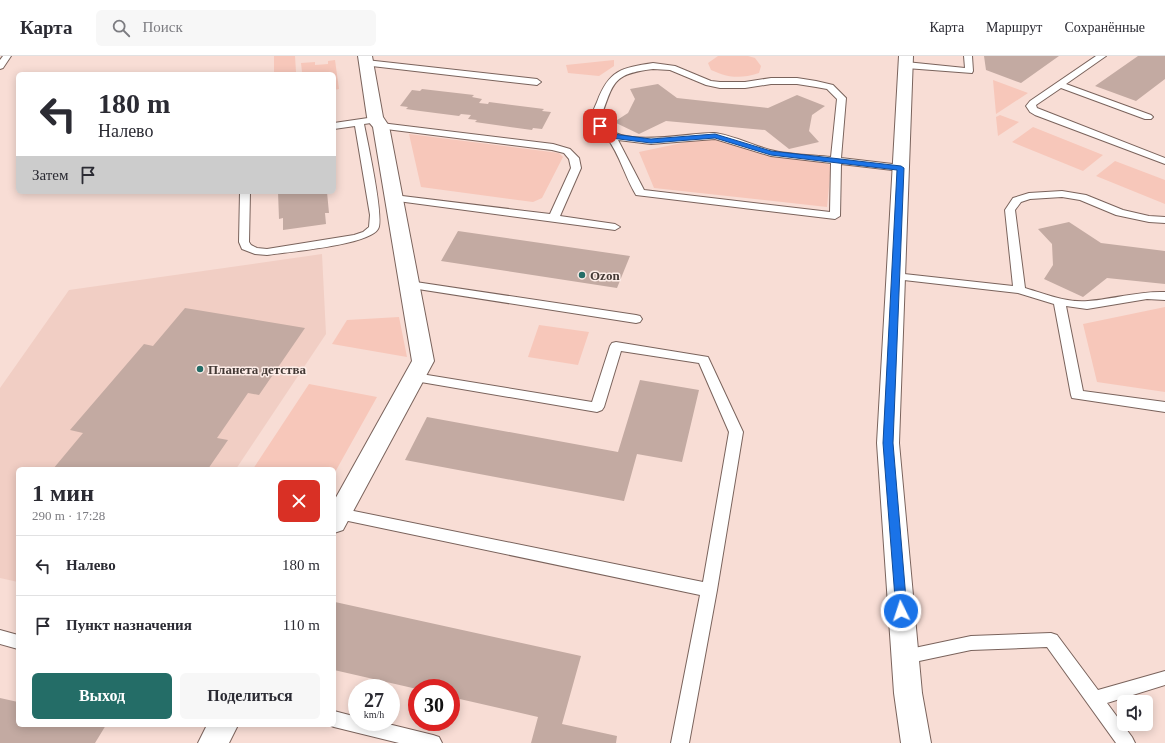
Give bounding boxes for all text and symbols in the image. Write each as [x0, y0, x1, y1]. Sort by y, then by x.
search box [96, 10, 376, 46]
text: Карта [20, 17, 72, 38]
icon: search [110, 17, 132, 39]
text: Поиск [142, 19, 183, 35]
text: Карта [929, 20, 964, 35]
text: Маршрут [986, 20, 1042, 35]
text: Сохранённые [1064, 20, 1145, 35]
icon: left [32, 88, 84, 140]
text: 180 m [98, 88, 170, 119]
pin [583, 109, 617, 143]
icon: arrive [589, 115, 611, 137]
text: Налево [98, 121, 154, 141]
icon: arrive [77, 164, 99, 186]
text: Затем [32, 167, 69, 183]
place label: Ozon [590, 268, 620, 283]
marker: Ozon [577, 270, 587, 280]
place label: Планета детства [208, 362, 307, 377]
marker: Планета детства [195, 364, 205, 374]
text: 1 мин [32, 480, 94, 506]
button: close [278, 480, 320, 522]
text: 290 m · 17:28 [32, 508, 105, 523]
icon: left [32, 555, 54, 577]
text: Налево [66, 557, 116, 573]
text: 180 m [282, 557, 320, 573]
position arrow [880, 590, 922, 632]
icon: arrive [32, 615, 54, 637]
text: Пункт назначения [66, 617, 192, 633]
text: 110 m [283, 617, 320, 633]
button: Выход [32, 673, 172, 719]
button: Поделиться [180, 673, 320, 719]
speed limit sign: 30 [408, 679, 460, 731]
text: 27 [364, 689, 384, 711]
map controls [1117, 695, 1153, 731]
button: sound [1117, 695, 1153, 731]
text: km/h [364, 709, 384, 720]

